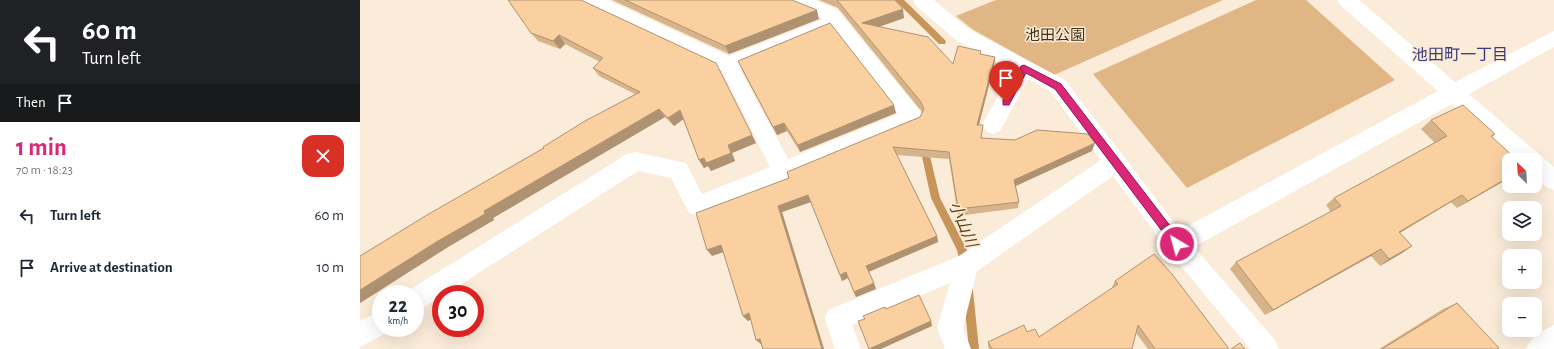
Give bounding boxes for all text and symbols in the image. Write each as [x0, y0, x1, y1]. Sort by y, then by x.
icon: left [16, 16, 68, 68]
text: 60 m [82, 17, 137, 45]
park label: 池田公園 [1025, 27, 1085, 43]
district label: 池田町一丁目 [1412, 47, 1508, 63]
text: Turn left [82, 50, 141, 68]
pin [989, 61, 1023, 102]
icon: arrive [995, 67, 1017, 89]
icon: arrive [54, 92, 76, 114]
text: Then [16, 95, 46, 110]
button: close [302, 135, 344, 177]
text: 1 min [16, 136, 67, 160]
north arrow [1502, 153, 1542, 193]
map controls [1502, 153, 1542, 337]
text: 70 m · 18:23 [16, 164, 73, 177]
water label: 小山川 [946, 199, 982, 251]
button: layers [1502, 201, 1542, 241]
icon: left [16, 205, 38, 227]
text: Turn left [50, 208, 101, 223]
text: 60 m [315, 208, 344, 223]
position arrow [1156, 223, 1198, 265]
button: + [1502, 249, 1542, 289]
icon: arrive [16, 257, 38, 279]
text: Arrive at destination [50, 260, 173, 275]
text: 10 m [316, 260, 344, 275]
speed limit sign: 30 [432, 285, 484, 337]
text: 22 [389, 296, 407, 316]
button: − [1502, 297, 1542, 337]
text: km/h [388, 316, 408, 326]

